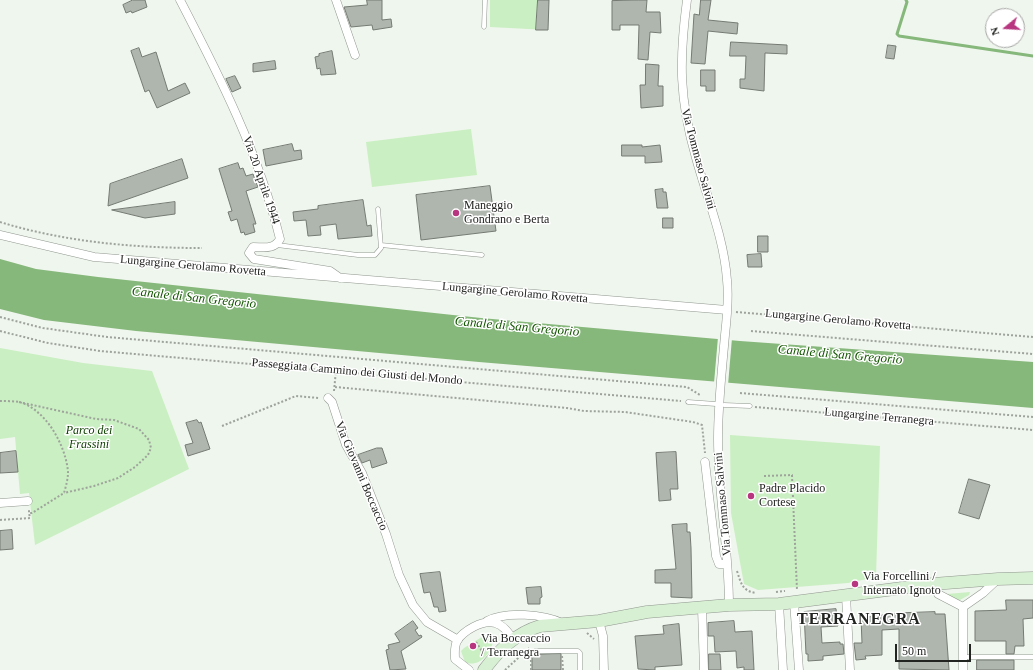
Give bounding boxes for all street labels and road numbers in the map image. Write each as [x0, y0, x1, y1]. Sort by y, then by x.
street label: Via Tommaso Salvini [678, 107, 718, 211]
street label: Via 20 Aprile 1944 [239, 134, 283, 226]
street label: Lungargine Gerolamo Rovetta [119, 252, 267, 280]
street label: Lungargine Gerolamo Rovetta [441, 279, 589, 307]
street label: Lungargine Gerolamo Rovetta [764, 306, 912, 334]
street label: Passeggiata Cammino dei Giusti del Mondo [251, 356, 463, 388]
street label: Lungargine Terranegra [824, 405, 934, 429]
street label: Via Giovanni Boccaccio [331, 419, 391, 533]
street label: Via Tommaso Salvini [711, 452, 735, 556]

